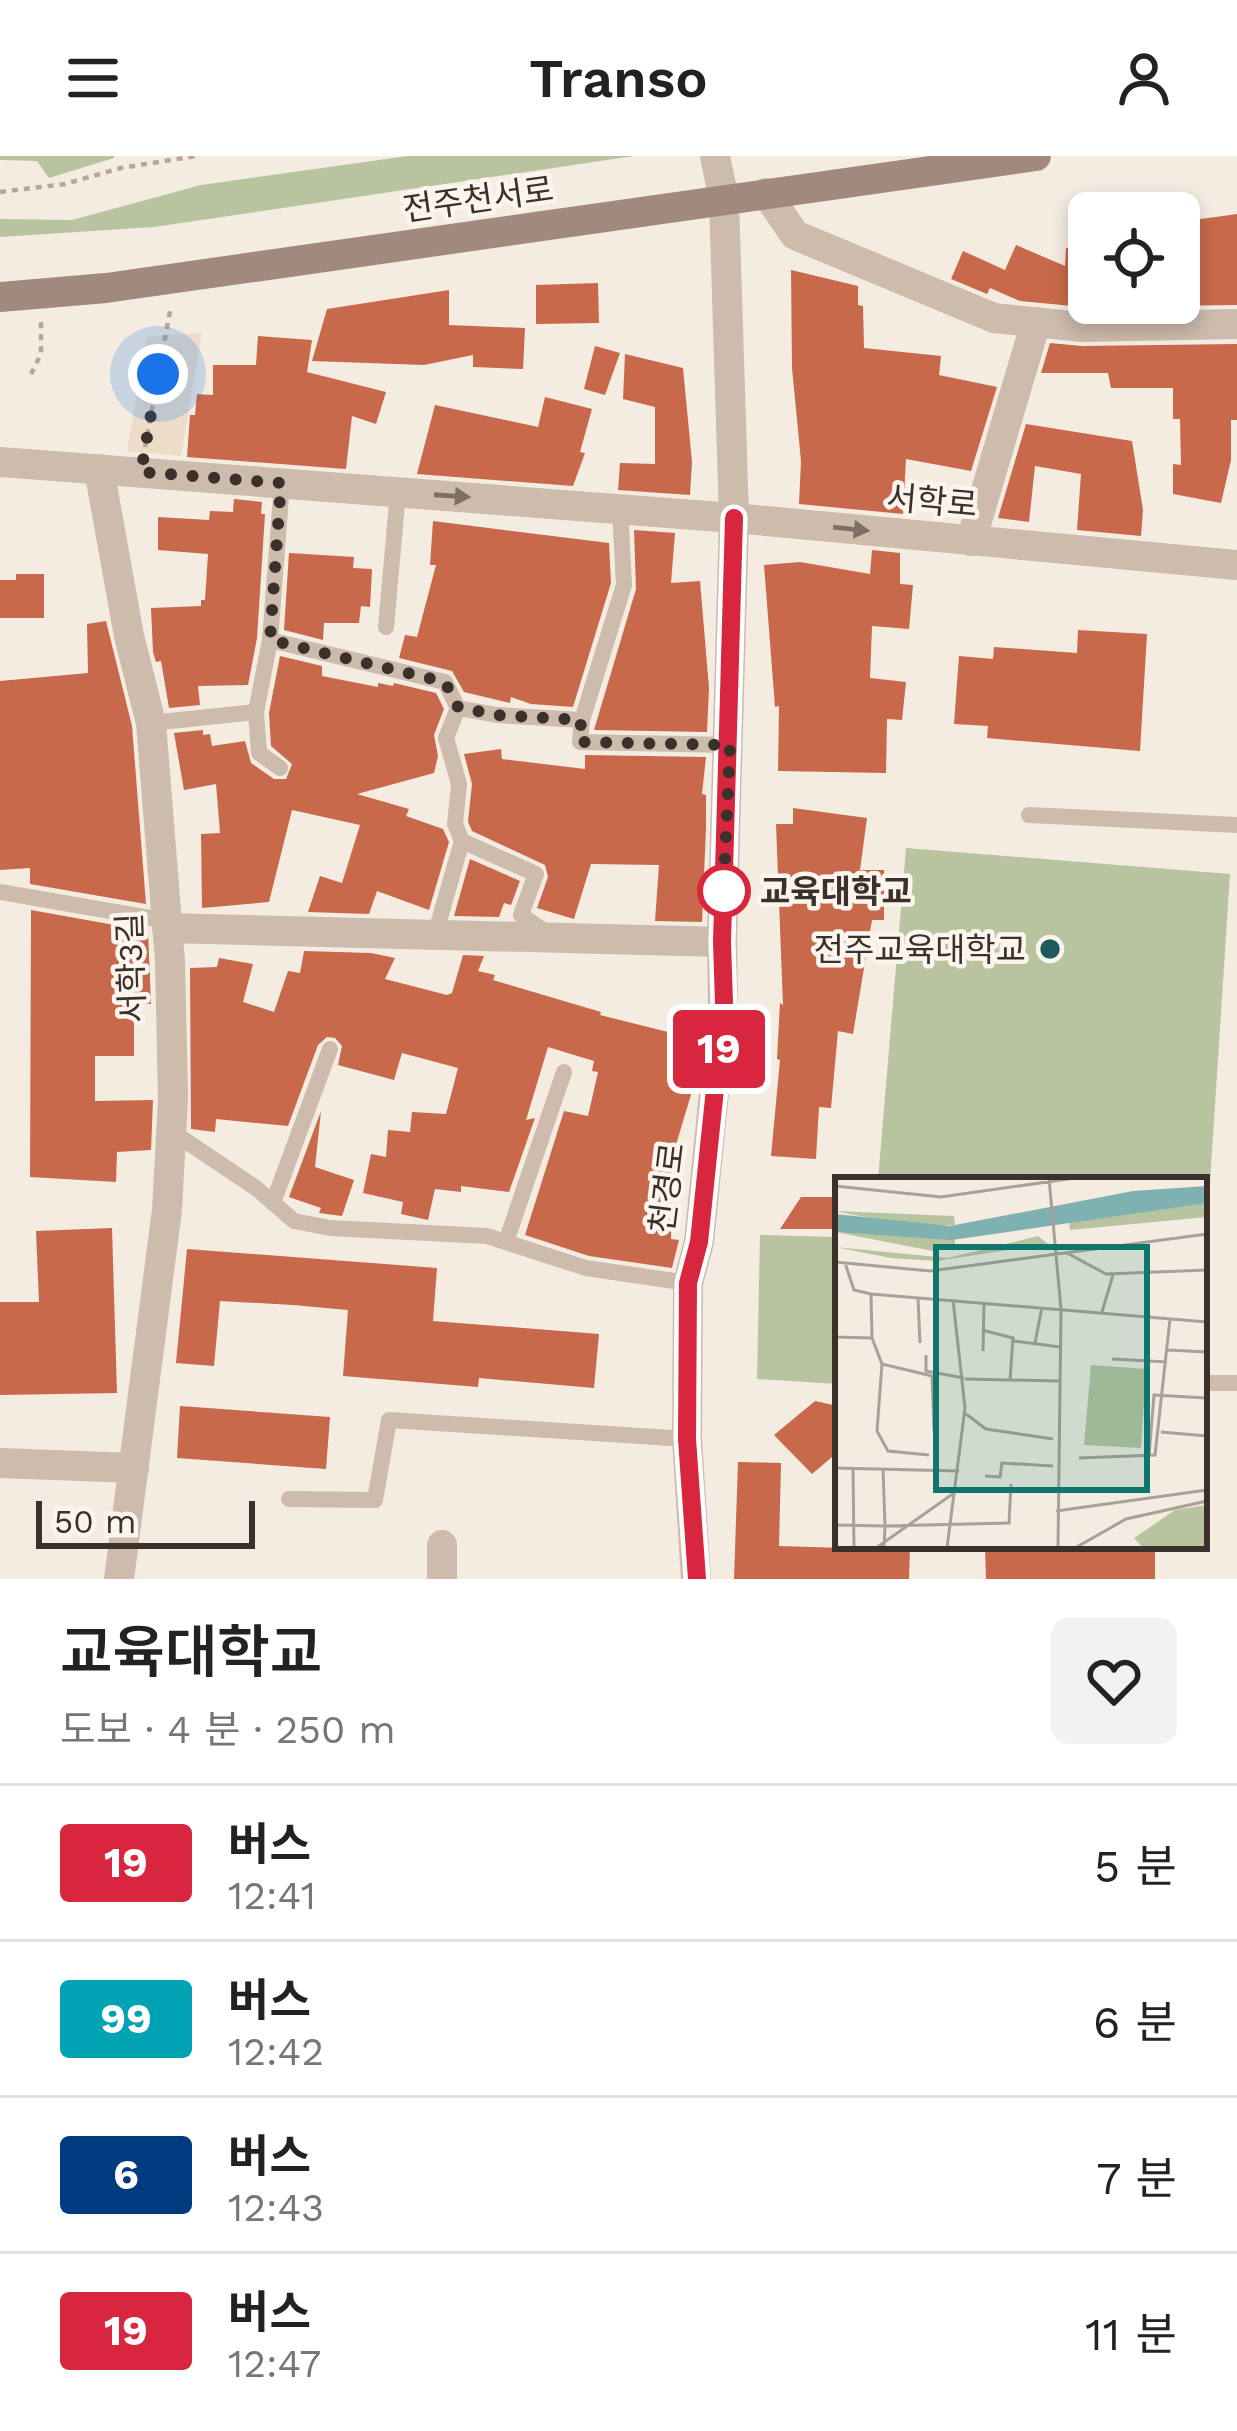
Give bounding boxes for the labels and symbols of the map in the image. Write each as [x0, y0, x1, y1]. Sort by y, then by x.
street label: 전주천서로 [400, 169, 556, 229]
your location [128, 344, 188, 404]
street label: 서학로 [885, 478, 979, 524]
one-way arrow [434, 487, 471, 506]
one-way arrow [833, 520, 870, 539]
marker: 교육대학교 [699, 866, 749, 916]
place label: 교육대학교 [760, 872, 912, 911]
street label: 서학3길 [110, 912, 152, 1024]
place label: 전주교육대학교 [813, 930, 1026, 969]
marker: 전주교육대학교 [1037, 936, 1063, 962]
line badge: 19 [665, 1010, 773, 1088]
street label: 천경로 [642, 1140, 692, 1236]
inset map [835, 1177, 1207, 1549]
scale bar [36, 1495, 255, 1548]

